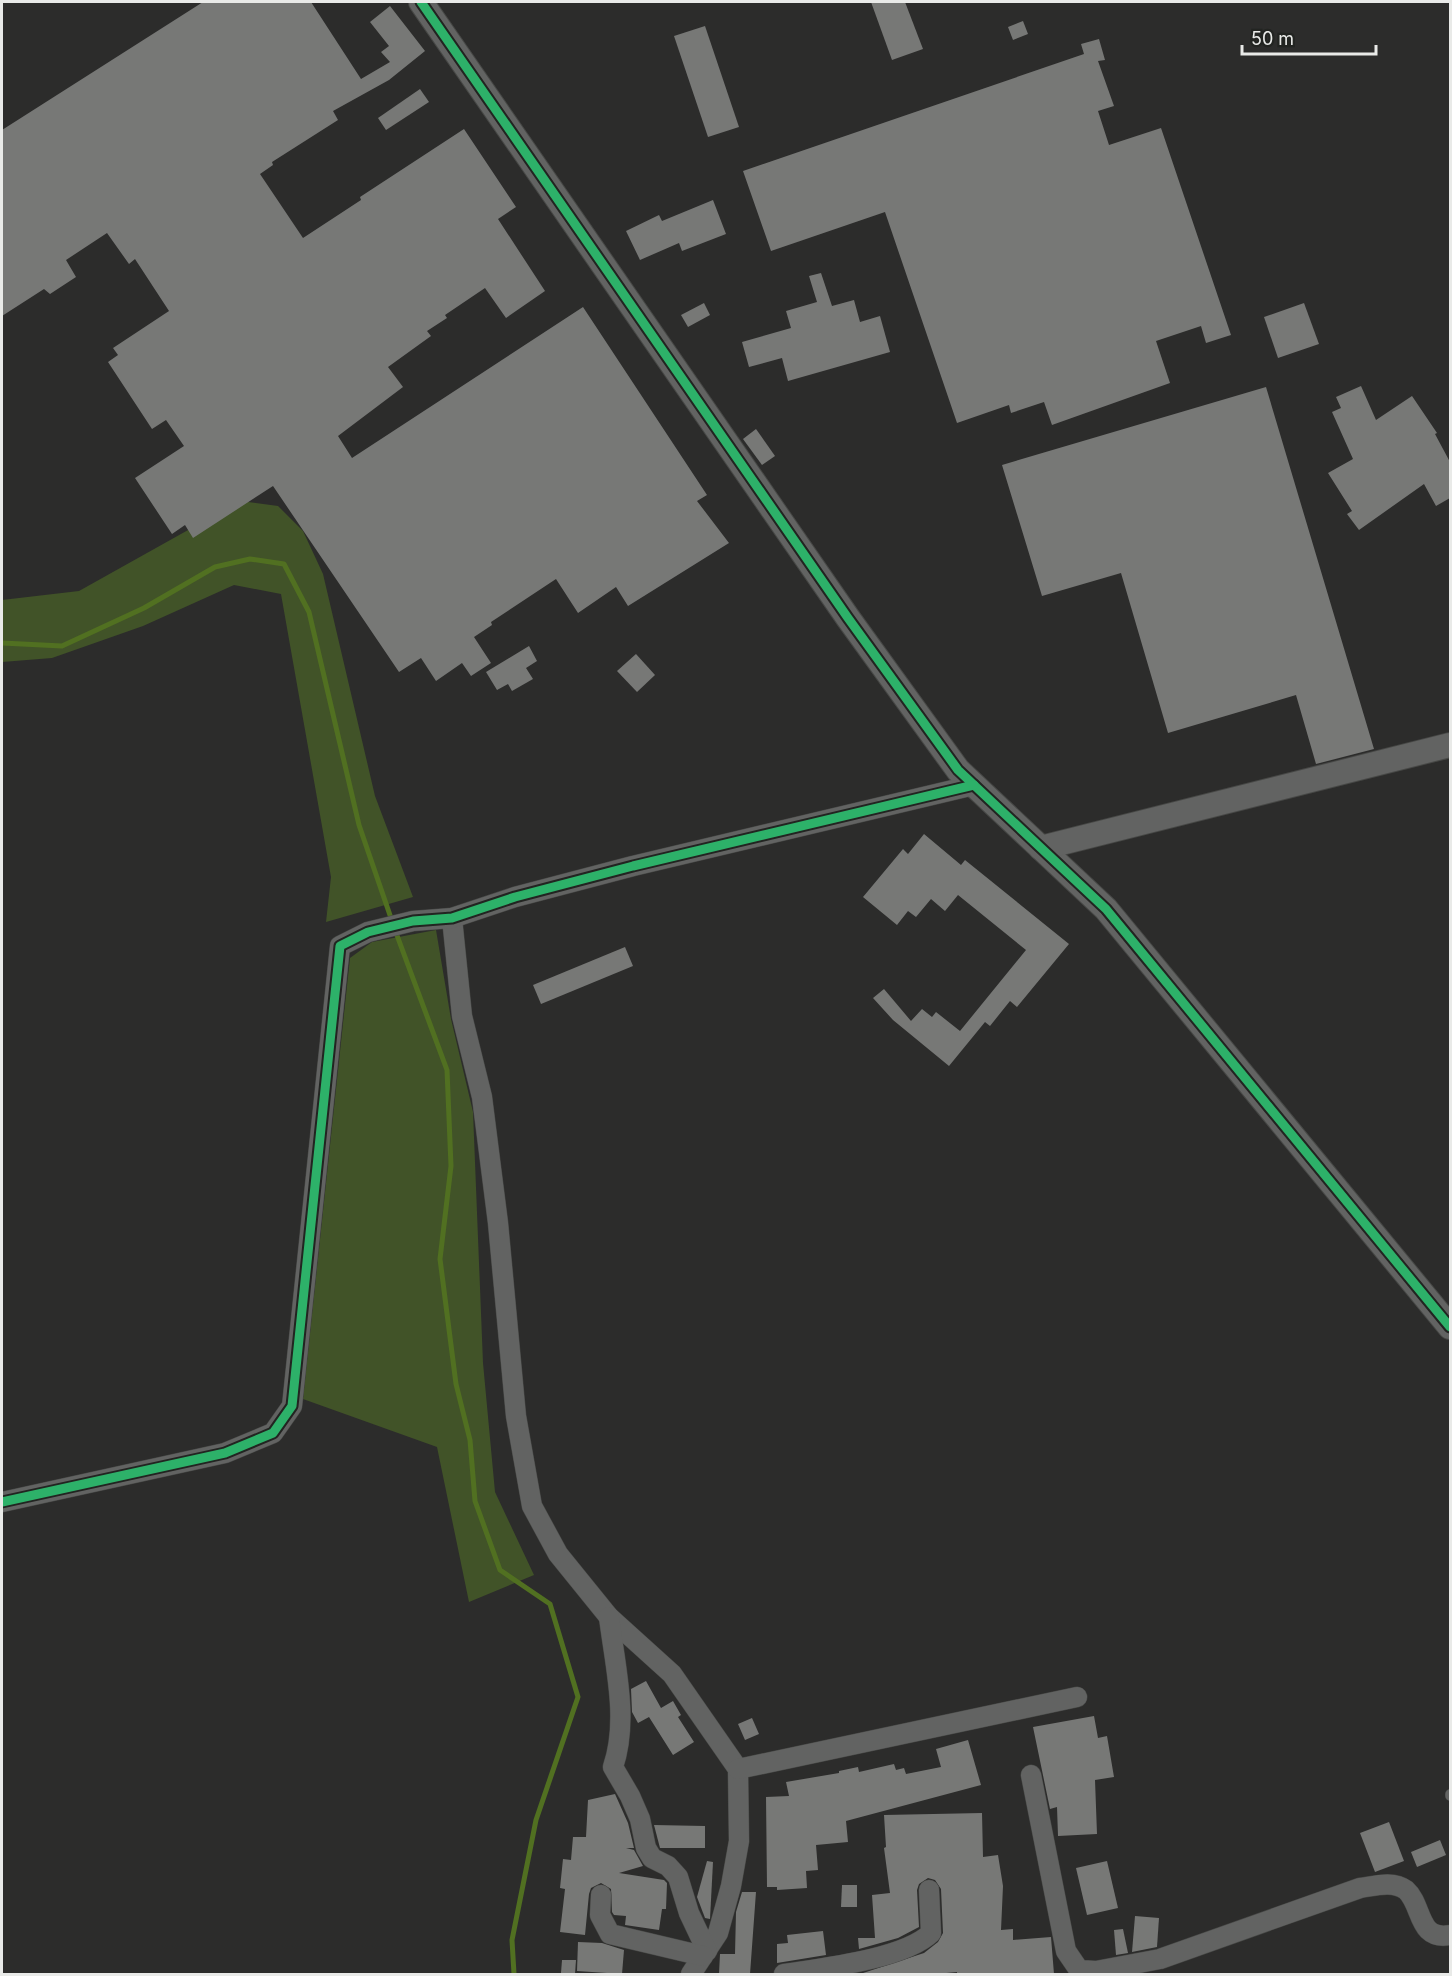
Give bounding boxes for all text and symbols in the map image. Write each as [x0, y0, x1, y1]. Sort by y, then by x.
scale bar [1242, 18, 1376, 56]
text: 50 m [1251, 28, 1294, 49]

